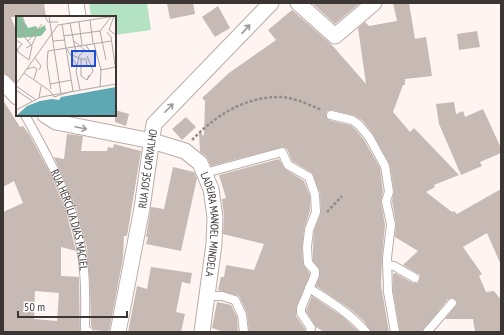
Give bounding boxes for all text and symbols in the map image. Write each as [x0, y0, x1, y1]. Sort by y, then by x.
inset map [16, 16, 116, 116]
one-way arrow [241, 24, 251, 34]
one-way arrow [165, 103, 174, 113]
one-way arrow [74, 124, 87, 132]
street label: RUA JOSÉ CARVALHO [135, 128, 160, 209]
street label: RUA HERCÍLIA DIAS MACIEL [48, 167, 91, 271]
street label: LADEIRA MANOEL MINDELA [198, 170, 222, 279]
scale bar [18, 293, 127, 319]
text: 50 m [24, 299, 45, 314]

